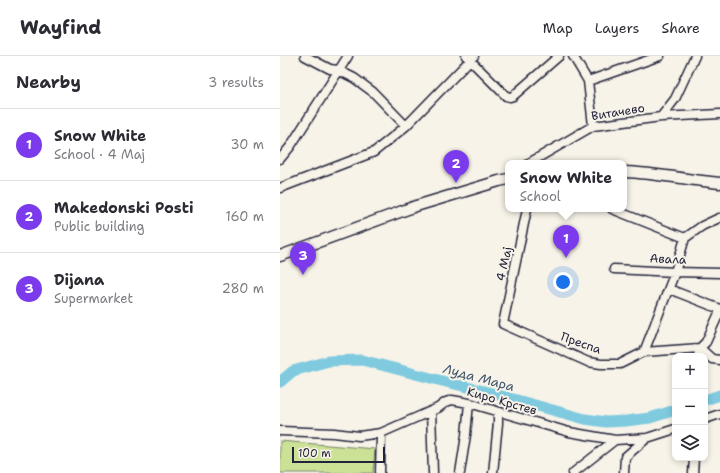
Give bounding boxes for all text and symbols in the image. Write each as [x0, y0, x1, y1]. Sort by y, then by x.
text: Wayfind [20, 15, 101, 40]
text: Map [543, 19, 573, 37]
text: Layers [595, 19, 639, 37]
text: Share [661, 19, 700, 37]
text: Nearby [16, 71, 81, 93]
text: 3 results [208, 74, 264, 91]
street label: Витачево [590, 100, 646, 124]
text: Snow White [54, 126, 146, 146]
text: 1 [26, 136, 32, 153]
text: 30 m [230, 136, 264, 153]
text: School · 4 Мај [54, 146, 145, 163]
pin: 2 [443, 150, 469, 183]
popup [505, 160, 627, 212]
text: Snow White [520, 168, 612, 188]
text: School [520, 188, 561, 205]
text: Makedonski Posti [54, 198, 194, 218]
text: 2 [24, 208, 34, 225]
text: 160 m [226, 208, 264, 225]
text: Public building [54, 218, 145, 235]
pin: 1 [553, 225, 579, 258]
pin: 3 [290, 242, 316, 275]
street label: 4 Мај [492, 245, 516, 283]
street label: Авала [649, 250, 687, 268]
text: Dijana [54, 270, 104, 290]
your location [553, 272, 573, 292]
text: 3 [24, 280, 34, 297]
text: 280 m [222, 280, 264, 297]
text: Supermarket [54, 290, 133, 307]
street label: Преспа [559, 328, 604, 358]
map controls [672, 353, 708, 461]
button: + [672, 353, 708, 389]
water label: Луда Мара [440, 360, 516, 395]
street label: Киро Крстев [465, 383, 539, 419]
button: − [672, 389, 708, 425]
button: layers [672, 425, 708, 461]
scale bar [292, 445, 385, 464]
text: 100 m [298, 446, 331, 461]

